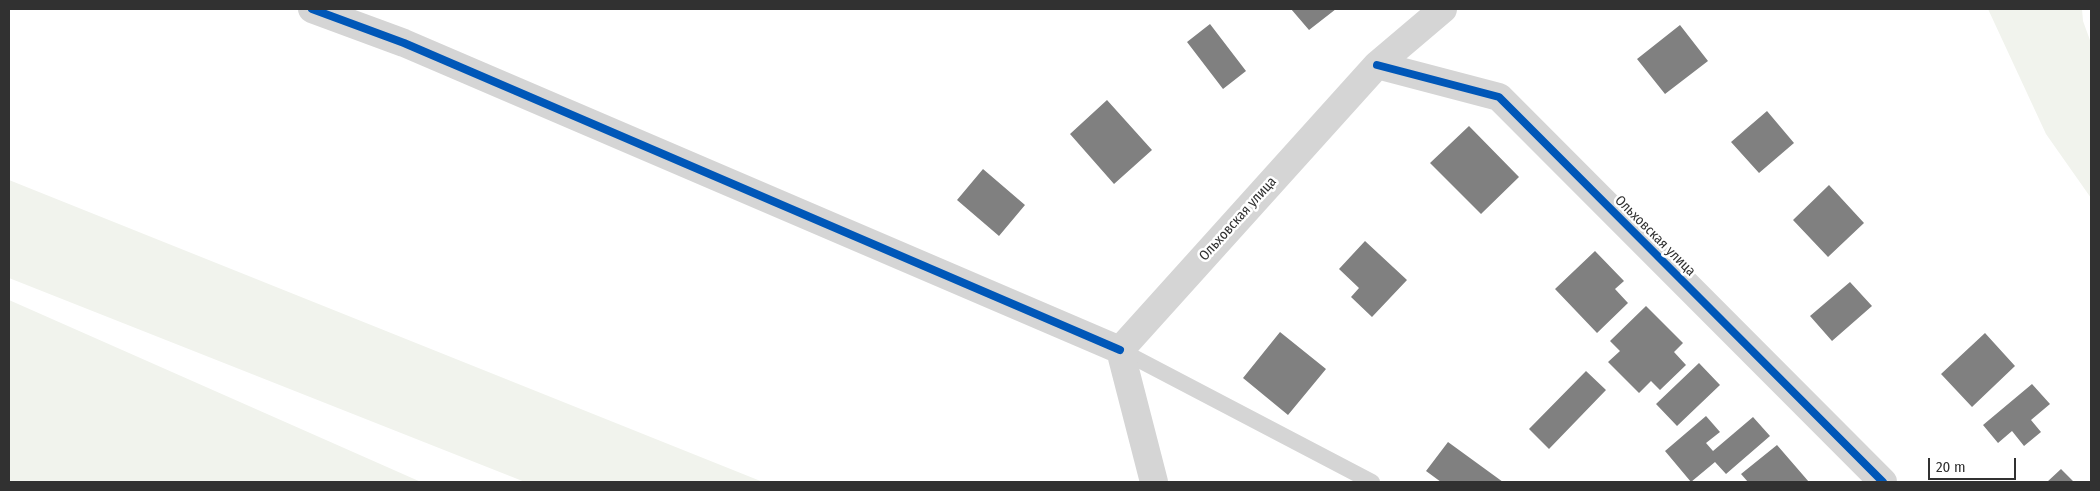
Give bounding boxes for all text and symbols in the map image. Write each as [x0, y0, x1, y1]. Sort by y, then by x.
street label: Ольховская улица [1196, 174, 1280, 264]
street label: Ольховская улица [1611, 192, 1699, 280]
scale bar [1930, 448, 2018, 480]
text: 20 m [1936, 458, 1966, 476]

